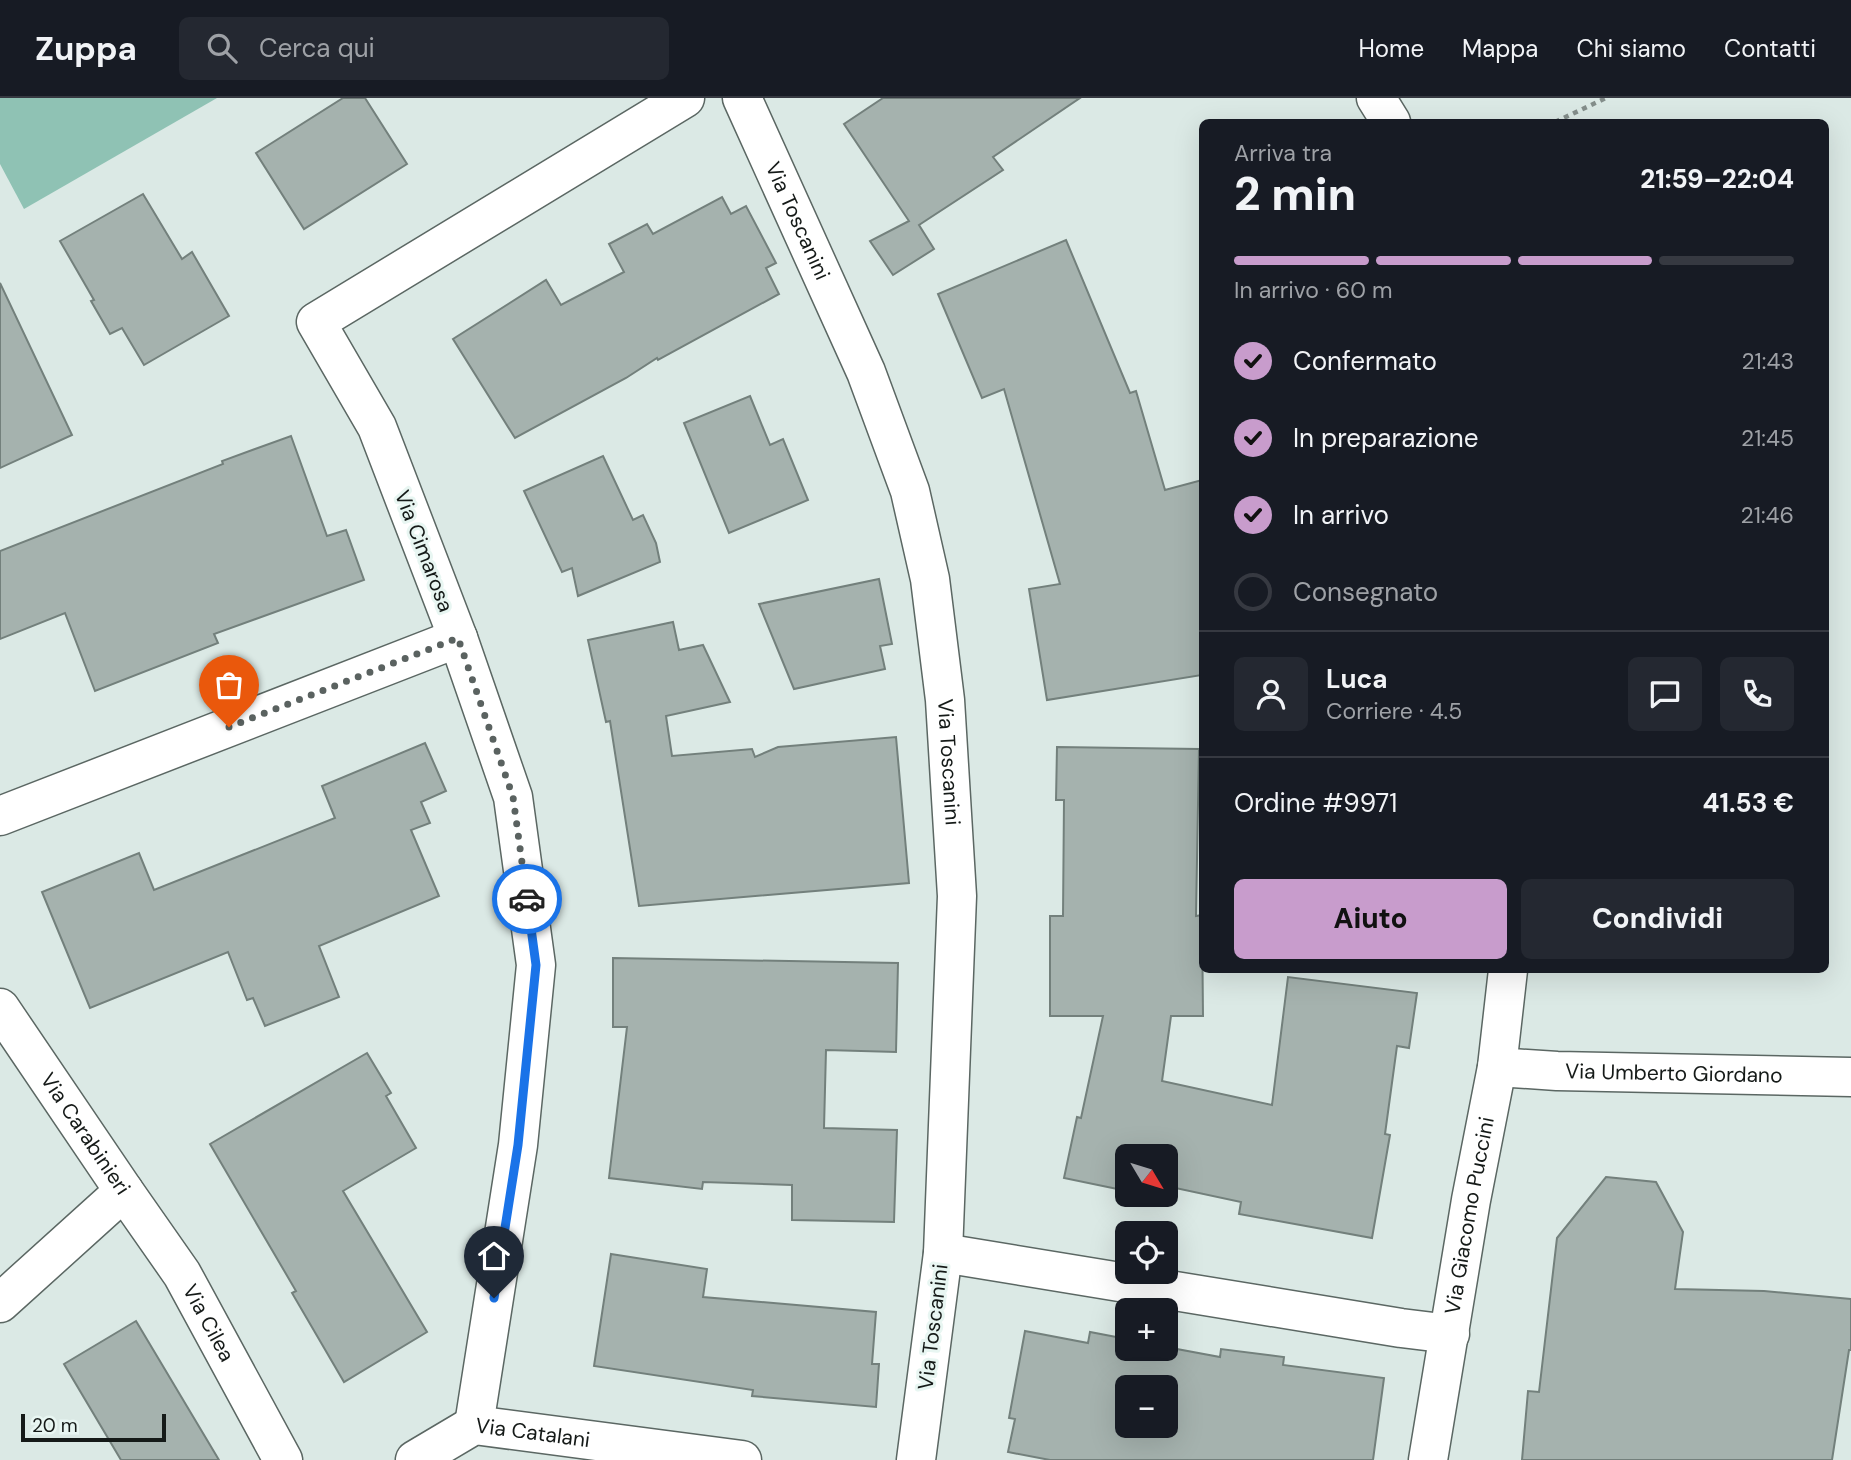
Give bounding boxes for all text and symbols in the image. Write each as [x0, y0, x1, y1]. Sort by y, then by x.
search box [179, 17, 669, 80]
text: Zuppa [35, 27, 137, 70]
icon: search [203, 29, 241, 67]
text: Cerca qui [259, 31, 375, 65]
text: Home [1358, 33, 1424, 64]
text: Mappa [1462, 33, 1538, 64]
text: Chi siamo [1576, 33, 1686, 64]
text: Contatti [1724, 33, 1816, 64]
text: Arriva tra [1234, 138, 1332, 168]
street label: Via Toscanini [759, 157, 837, 284]
text: 21:59–22:04 [1640, 162, 1794, 196]
text: 2 min [1234, 164, 1356, 224]
text: In arrivo · 60 m [1234, 275, 1393, 305]
icon: check [1234, 342, 1272, 380]
text: Confermato [1293, 344, 1437, 378]
text: 21:43 [1741, 346, 1794, 376]
icon: check [1234, 419, 1272, 457]
text: In preparazione [1293, 421, 1479, 455]
text: 21:45 [1741, 423, 1794, 453]
street label: Via Cimarosa [388, 486, 460, 616]
icon: check [1234, 496, 1272, 534]
text: In arrivo [1293, 498, 1389, 532]
text: 21:46 [1741, 500, 1794, 530]
text: Consegnato [1293, 575, 1438, 609]
pin [199, 655, 259, 727]
button: person [1234, 657, 1308, 731]
button: chat [1628, 657, 1702, 731]
button: phone [1720, 657, 1794, 731]
text: Luca [1326, 662, 1388, 696]
icon: bag [210, 666, 248, 704]
text: Corriere · 4.5 [1326, 696, 1462, 726]
street label: Via Toscanini [931, 698, 967, 826]
text: Ordine #9971 [1234, 786, 1397, 820]
text: 41.53 € [1703, 786, 1794, 820]
courier [492, 864, 562, 934]
button: Aiuto [1234, 879, 1507, 959]
button: Condividi [1521, 879, 1794, 959]
icon: car [508, 880, 546, 918]
street label: Via Umberto Giordano [1565, 1057, 1783, 1090]
street label: Via Carabinieri [34, 1067, 137, 1200]
street label: Via Giacomo Puccini [1438, 1114, 1501, 1316]
north arrow [1115, 1144, 1178, 1208]
map controls [1115, 1144, 1178, 1438]
button: locate [1115, 1221, 1178, 1284]
pin [464, 1226, 524, 1298]
icon: home [475, 1237, 513, 1275]
street label: Via Toscanini [911, 1262, 955, 1392]
street label: Via Cilea [176, 1279, 241, 1367]
button: + [1115, 1298, 1178, 1361]
button: − [1115, 1375, 1178, 1438]
scale bar [21, 1411, 166, 1443]
street label: Via Catalani [474, 1411, 592, 1454]
text: 20 m [32, 1413, 78, 1438]

